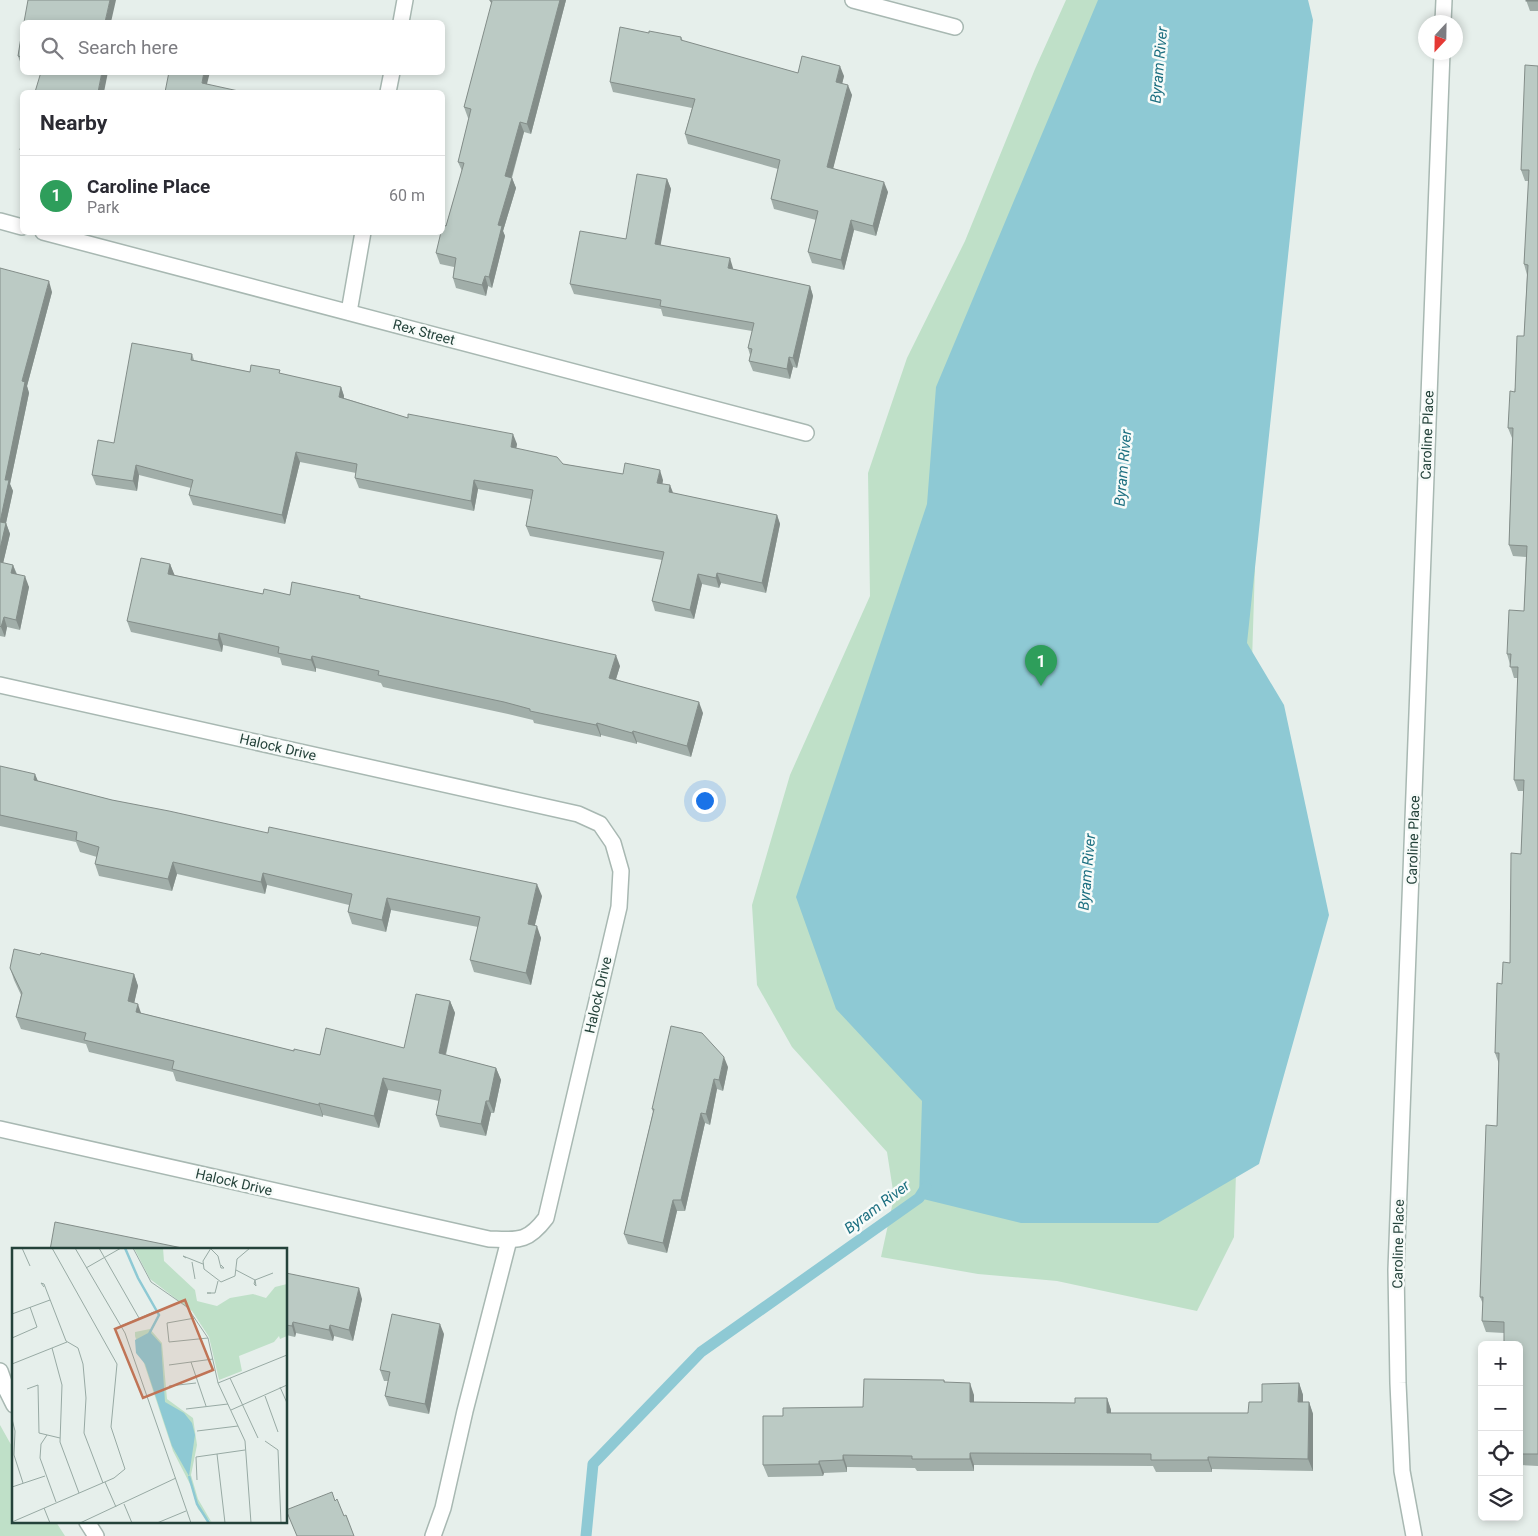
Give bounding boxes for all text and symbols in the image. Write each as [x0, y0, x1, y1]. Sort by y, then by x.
north arrow [1418, 15, 1463, 60]
search box [20, 20, 445, 75]
water label: Byram River [1147, 25, 1171, 104]
icon: search [38, 34, 66, 62]
text: Search here [78, 36, 178, 59]
text: Nearby [40, 111, 107, 135]
text: Caroline Place [87, 175, 210, 198]
text: 1 [51, 186, 61, 205]
text: 60 m [389, 186, 425, 205]
text: Park [87, 198, 119, 217]
street label: Rex Street [391, 316, 457, 348]
street label: Caroline Place [1417, 390, 1437, 480]
water label: Byram River [1111, 428, 1135, 507]
pin: 1 [1025, 645, 1057, 686]
street label: Halock Drive [238, 730, 318, 764]
your location [692, 788, 718, 814]
street label: Caroline Place [1403, 795, 1423, 885]
water label: Byram River [1075, 832, 1099, 911]
street label: Halock Drive [581, 955, 615, 1035]
street label: Halock Drive [194, 1165, 274, 1199]
water label: Byram River [841, 1176, 914, 1237]
street label: Caroline Place [1389, 1199, 1407, 1289]
inset map [12, 1248, 288, 1524]
map controls [1478, 1341, 1523, 1521]
button: + [1478, 1341, 1523, 1386]
button: − [1478, 1386, 1523, 1431]
button: locate [1478, 1431, 1523, 1476]
button: layers [1478, 1476, 1523, 1521]

